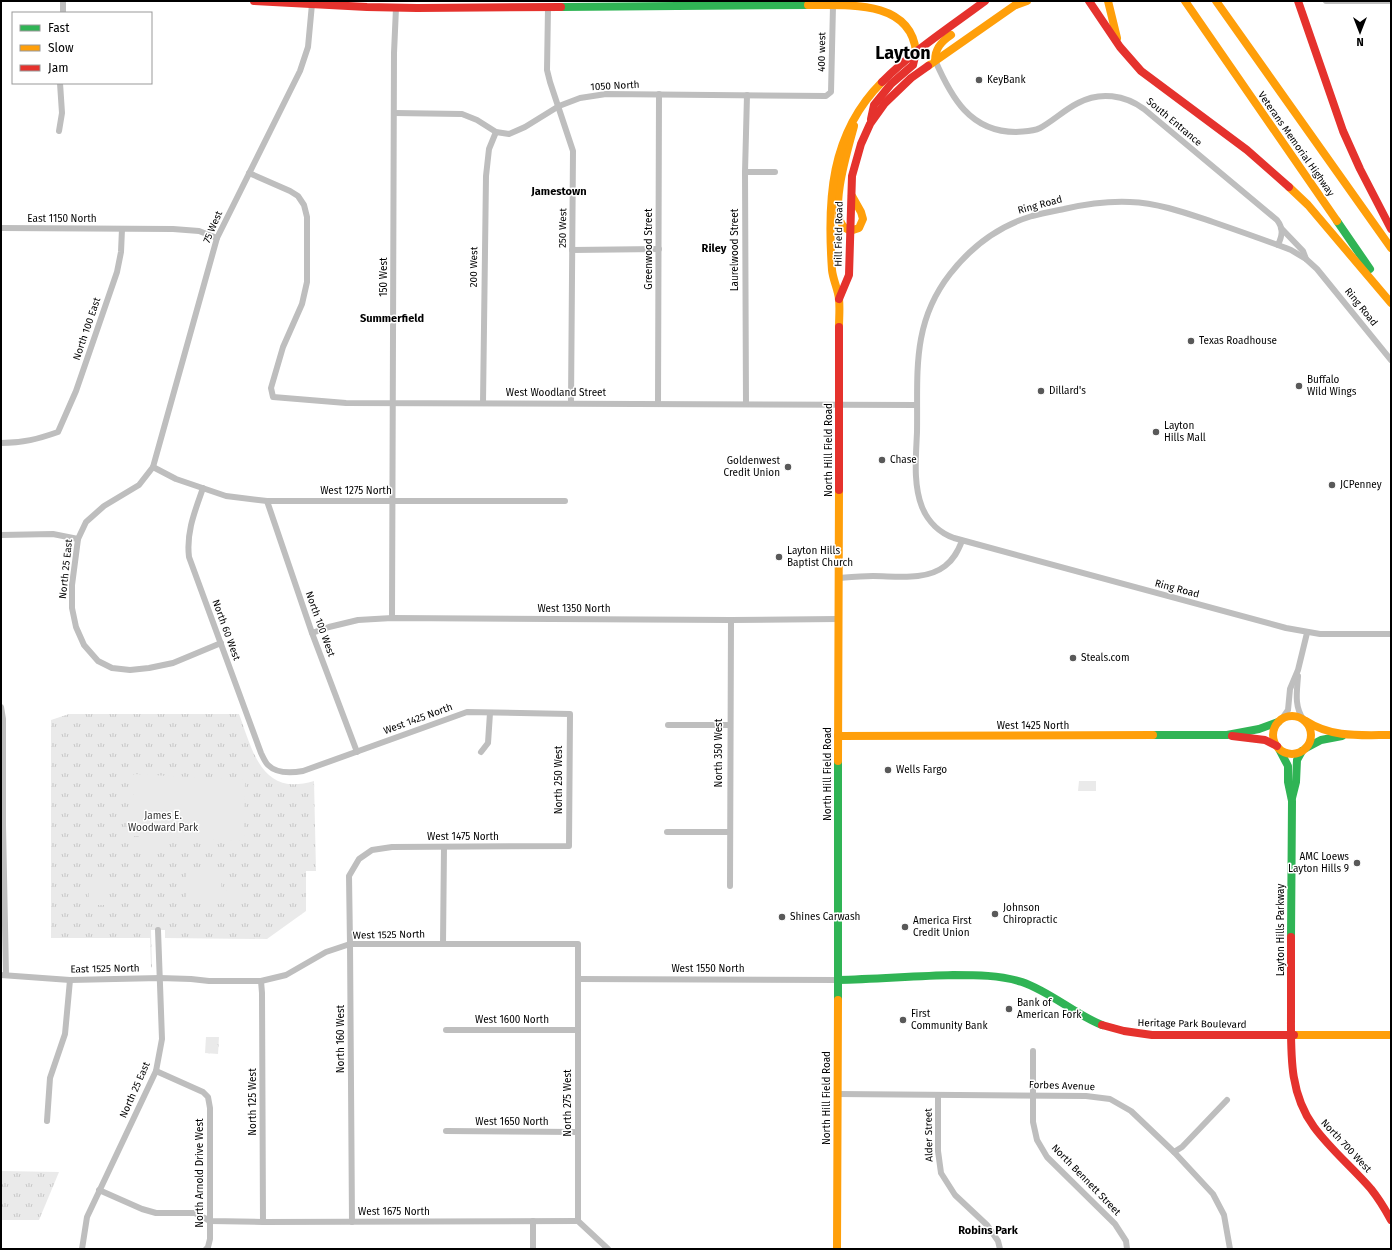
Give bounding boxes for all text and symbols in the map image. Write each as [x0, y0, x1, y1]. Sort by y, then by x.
legend [12, 12, 152, 84]
north arrow [1340, 12, 1380, 52]
text: Fast [48, 21, 70, 35]
street label: 400 west [816, 31, 828, 72]
text: N [1356, 35, 1364, 48]
text: Slow [48, 41, 74, 55]
district label: Layton [875, 42, 931, 64]
text: Jam [48, 61, 68, 75]
place label: KeyBank [987, 74, 1026, 86]
marker: KeyBank [974, 75, 984, 85]
street label: 1050 North [590, 79, 640, 93]
street label: Veterans Memorial Highway [1255, 89, 1337, 199]
street label: South Entrance [1144, 95, 1204, 149]
district label: Jamestown [530, 185, 587, 198]
street label: Ring Road [1016, 193, 1064, 217]
street label: Hill Field Road [832, 201, 846, 267]
street label: 250 West [557, 207, 569, 248]
street label: Greenwood Street [643, 208, 655, 290]
street label: Laurelwood Street [729, 208, 741, 291]
street label: 75 West [201, 209, 225, 245]
street label: East 1150 North [27, 213, 97, 225]
district label: Riley [702, 242, 727, 255]
street label: 200 West [468, 246, 480, 287]
street label: 150 West [378, 257, 390, 297]
street label: Ring Road [1342, 285, 1380, 329]
street label: North 100 East [71, 296, 103, 362]
district label: Summerfield [360, 312, 424, 325]
place label: Texas Roadhouse [1199, 335, 1277, 347]
marker: Texas Roadhouse [1186, 336, 1196, 346]
place label: Buffalo Wild Wings [1307, 374, 1357, 398]
marker: Buffalo Wild Wings [1294, 381, 1304, 391]
place label: Dillard's [1049, 385, 1086, 397]
marker: Dillard's [1036, 386, 1046, 396]
street label: West Woodland Street [506, 387, 607, 399]
street label: North Hill Field Road [823, 403, 835, 497]
place label: Layton Hills Mall [1164, 420, 1206, 444]
marker: Layton Hills Mall [1151, 427, 1161, 437]
place label: Chase [890, 454, 917, 466]
place label: Goldenwest Credit Union [723, 455, 780, 479]
marker: Chase [877, 455, 887, 465]
marker: Goldenwest Credit Union [783, 462, 793, 472]
place label: JCPenney [1340, 479, 1382, 491]
marker: JCPenney [1327, 480, 1337, 490]
street label: West 1275 North [320, 485, 392, 497]
street label: North 25 East [57, 538, 75, 600]
place label: Layton Hills Baptist Church [787, 545, 853, 569]
marker: Layton Hills Baptist Church [774, 552, 784, 562]
street label: Ring Road [1153, 577, 1201, 601]
street label: North 100 West [303, 590, 338, 659]
street label: North 60 West [209, 598, 243, 663]
street label: West 1350 North [537, 603, 611, 615]
place label: Steals.com [1081, 652, 1130, 664]
marker: Steals.com [1068, 653, 1078, 663]
street label: West 1425 North [382, 701, 454, 737]
street label: North 350 West [713, 718, 725, 787]
street label: West 1425 North [997, 720, 1069, 732]
street label: North Hill Field Road [822, 727, 834, 821]
street label: North 250 West [553, 745, 565, 814]
place label: Wells Fargo [896, 764, 947, 776]
marker: Wells Fargo [883, 765, 893, 775]
park label: James E. Woodward Park [128, 810, 199, 834]
street label: West 1475 North [427, 831, 499, 843]
place label: AMC Loews Layton Hills 9 [1288, 851, 1349, 875]
marker: AMC Loews Layton Hills 9 [1352, 858, 1362, 868]
street label: Layton Hills Parkway [1275, 884, 1287, 976]
place label: Johnson Chiropractic [1003, 902, 1058, 926]
marker: Johnson Chiropractic [990, 909, 1000, 919]
place label: Shines Carwash [790, 911, 860, 923]
marker: Shines Carwash [777, 912, 787, 922]
place label: America First Credit Union [913, 915, 972, 939]
marker: America First Credit Union [900, 922, 910, 932]
street label: West 1525 North [353, 928, 425, 942]
street label: East 1525 North [70, 962, 140, 976]
street label: West 1550 North [671, 963, 745, 975]
place label: Bank of American Fork [1017, 997, 1082, 1021]
street label: North 160 West [335, 1004, 347, 1073]
marker: Bank of American Fork [1004, 1004, 1014, 1014]
place label: First Community Bank [911, 1008, 988, 1032]
street label: West 1600 North [475, 1014, 549, 1026]
marker: First Community Bank [898, 1015, 908, 1025]
street label: Heritage Park Boulevard [1137, 1017, 1247, 1031]
street label: North Hill Field Road [821, 1051, 833, 1145]
street label: North 25 East [117, 1060, 153, 1120]
street label: North 125 West [247, 1068, 259, 1136]
street label: North 275 West [562, 1069, 574, 1137]
street label: Forbes Avenue [1029, 1079, 1095, 1093]
street label: Alder Street [923, 1108, 935, 1162]
street label: West 1650 North [475, 1116, 549, 1128]
street label: North 700 West [1318, 1117, 1374, 1175]
street label: North Arnold Drive West [194, 1118, 206, 1228]
street label: North Bennett Street [1049, 1142, 1123, 1218]
street label: West 1675 North [358, 1206, 430, 1218]
district label: Robins Park [958, 1224, 1019, 1237]

